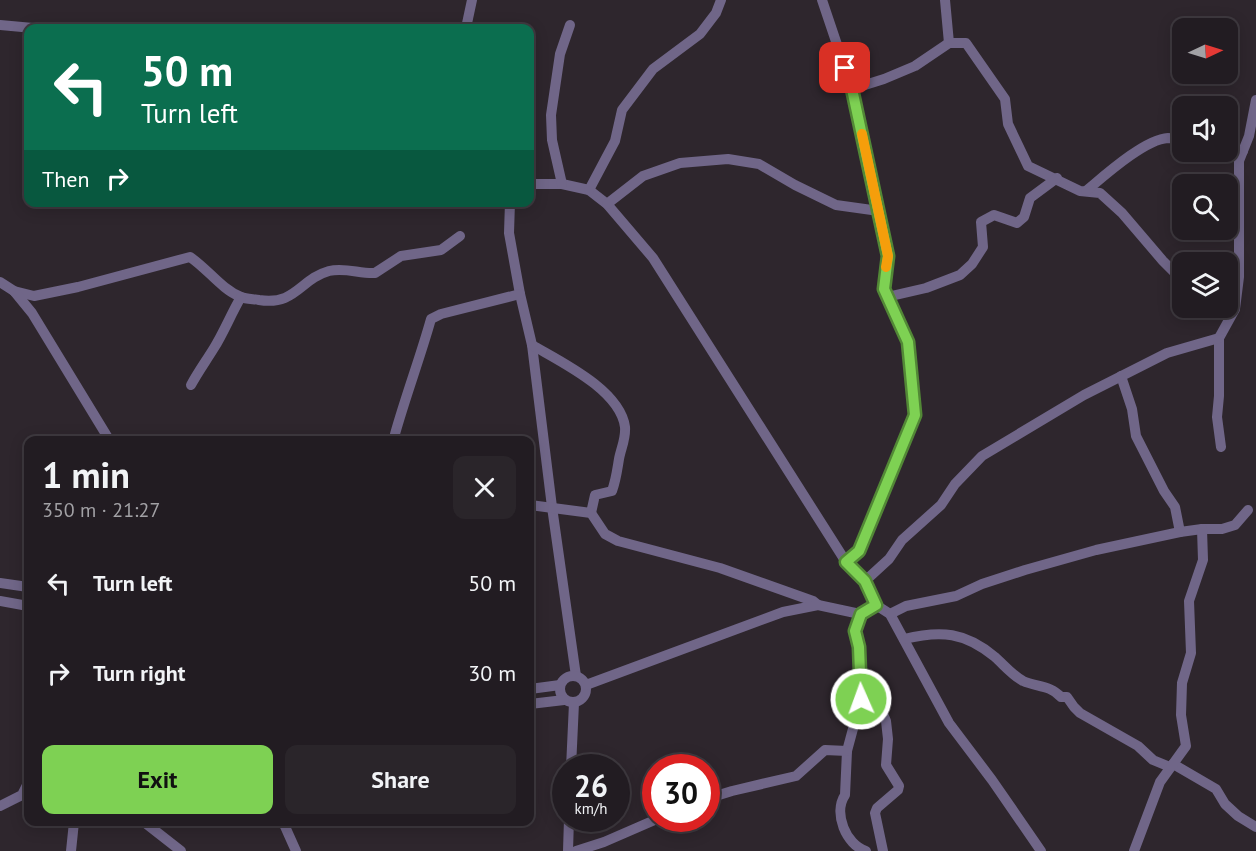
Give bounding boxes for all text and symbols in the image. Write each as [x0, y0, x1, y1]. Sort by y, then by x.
north arrow [1172, 18, 1238, 84]
map controls [1172, 18, 1238, 318]
pin [819, 42, 870, 93]
text: 50 m [141, 43, 233, 98]
icon: left [42, 48, 120, 126]
icon: arrive [828, 51, 861, 84]
text: Turn left [141, 96, 238, 130]
button: sound [1172, 96, 1238, 162]
icon: right [101, 162, 134, 195]
text: Then [42, 165, 89, 193]
button: search [1172, 174, 1238, 240]
button: layers [1172, 252, 1238, 318]
text: 1 min [42, 451, 130, 498]
button: close [453, 456, 516, 519]
text: 350 m · 21:27 [42, 497, 160, 523]
icon: left [42, 567, 75, 600]
text: Turn left [93, 569, 173, 597]
text: 50 m [468, 569, 516, 597]
icon: right [42, 657, 75, 690]
text: Turn right [93, 659, 185, 687]
text: 30 m [468, 659, 516, 687]
position arrow [829, 667, 893, 731]
button: Exit [42, 745, 273, 814]
button: Share [285, 745, 516, 814]
speed limit sign: 30 [642, 754, 720, 832]
text: 26 [574, 766, 608, 805]
text: km/h [575, 799, 607, 818]

